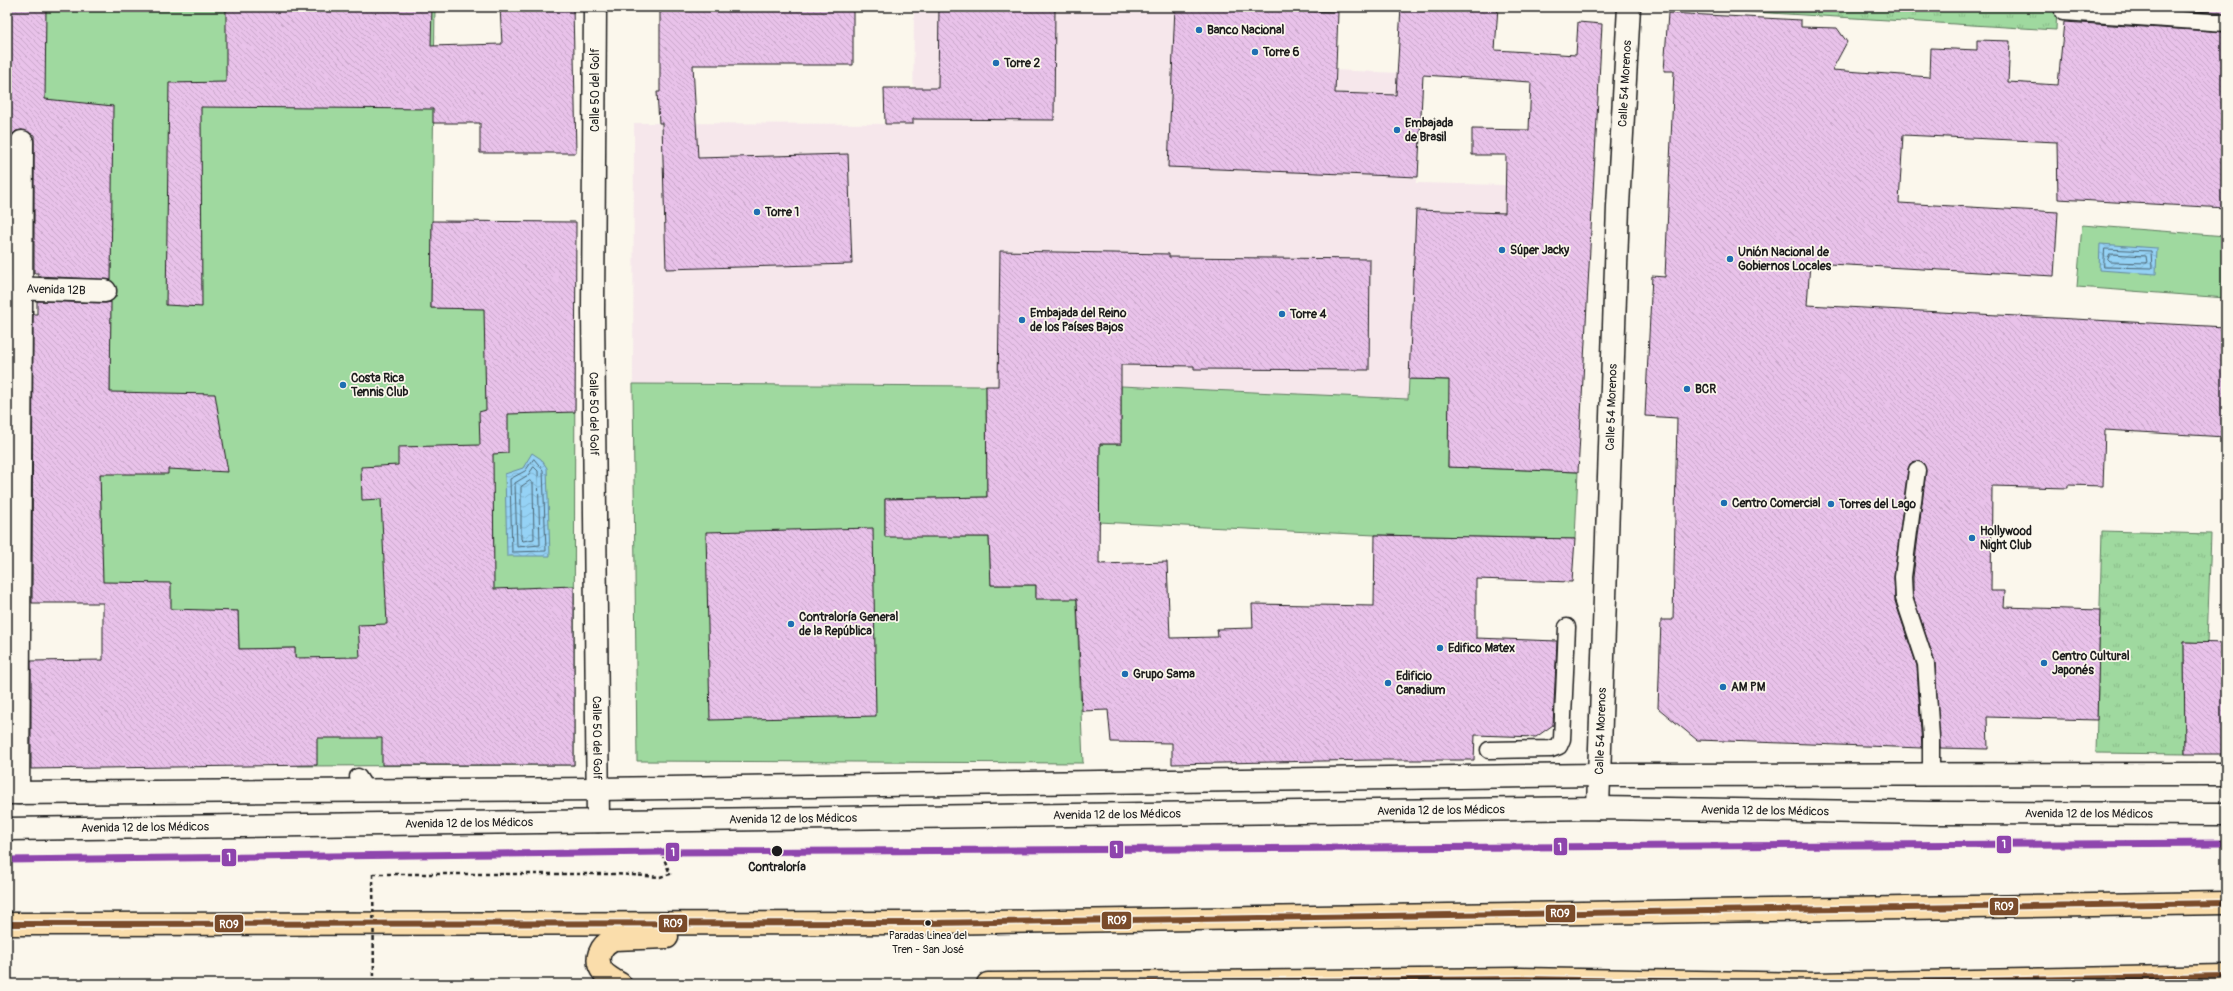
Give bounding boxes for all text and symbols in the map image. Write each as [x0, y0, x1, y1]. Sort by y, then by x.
place label: Banco Nacional [1207, 23, 1285, 38]
marker: Banco Nacional [1194, 25, 1204, 35]
street label: Calle 54 Morenos [1615, 39, 1635, 127]
place label: Torre 6 [1262, 45, 1299, 60]
marker: Torre 6 [1250, 47, 1260, 57]
street label: Calle 50 del Golf [588, 48, 603, 132]
place label: Torre 2 [1003, 56, 1040, 71]
marker: Torre 2 [991, 58, 1001, 68]
place label: Embajada de Brasil [1405, 116, 1454, 145]
marker: Embajada de Brasil [1392, 125, 1402, 135]
place label: Torre 1 [764, 205, 799, 220]
marker: Torre 1 [752, 207, 762, 217]
place label: Súper Jacky [1510, 243, 1570, 258]
marker: Súper Jacky [1497, 245, 1507, 255]
place label: Unión Nacional de Gobiernos Locales [1738, 245, 1832, 274]
marker: Unión Nacional de Gobiernos Locales [1725, 254, 1735, 264]
street label: Avenida 12B [26, 281, 86, 298]
place label: Embajada del Reino de los Países Bajos [1030, 306, 1127, 335]
place label: Torre 4 [1289, 307, 1326, 322]
marker: Torre 4 [1277, 309, 1287, 319]
marker: Embajada del Reino de los Países Bajos [1017, 315, 1027, 325]
street label: Calle 54 Morenos [1602, 363, 1620, 451]
place label: Costa Rica Tennis Club [350, 371, 409, 400]
street label: Calle 50 del Golf [586, 372, 602, 456]
marker: Costa Rica Tennis Club [338, 380, 348, 390]
place label: BCR [1695, 382, 1716, 397]
marker: BCR [1682, 384, 1692, 394]
place label: Centro Comercial [1732, 496, 1821, 511]
place label: Torres del Lago [1838, 497, 1917, 512]
marker: Centro Comercial [1719, 498, 1729, 508]
marker: Torres del Lago [1826, 499, 1836, 509]
place label: Hollywood Night Club [1980, 524, 2032, 553]
marker: Hollywood Night Club [1967, 533, 1977, 543]
place label: Contraloría General de la República [799, 610, 898, 639]
marker: Contraloría General de la República [786, 619, 796, 629]
place label: Edifico Matex [1448, 641, 1515, 656]
marker: Edifico Matex [1435, 643, 1445, 653]
place label: Centro Cultural Japonés [2052, 649, 2130, 678]
marker: Centro Cultural Japonés [2039, 658, 2049, 668]
place label: Grupo Sama [1133, 667, 1195, 682]
marker: Grupo Sama [1120, 669, 1130, 679]
place label: Edificio Canadium [1396, 669, 1446, 698]
marker: Edificio Canadium [1383, 678, 1393, 688]
place label: AM PM [1731, 680, 1766, 695]
marker: AM PM [1718, 682, 1728, 692]
street label: Calle 54 Morenos [1592, 687, 1610, 775]
street label: Calle 50 del Golf [589, 696, 605, 780]
street label: Avenida 12 de los Médicos [1377, 802, 1506, 818]
street label: Avenida 12 de los Médicos [1701, 802, 1830, 819]
street label: Avenida 12 de los Médicos [1053, 806, 1182, 823]
street label: Avenida 12 de los Médicos [2025, 806, 2154, 821]
street label: Avenida 12 de los Médicos [729, 810, 858, 827]
street label: Avenida 12 de los Médicos [405, 815, 534, 831]
street label: Avenida 12 de los Médicos [81, 819, 210, 836]
line badge: 1 [1996, 835, 2012, 854]
line badge: 1 [1553, 837, 1568, 856]
text: 1 [2002, 838, 2006, 851]
line badge: 1 [1109, 840, 1124, 859]
text: 1 [1558, 841, 1562, 854]
line badge: 1 [665, 842, 680, 862]
text: 1 [1114, 843, 1118, 856]
marker: Contraloría [770, 844, 784, 858]
text: 1 [671, 846, 675, 859]
line badge: 1 [221, 848, 237, 867]
text: 1 [227, 851, 231, 864]
place label: Contraloría [748, 860, 806, 875]
line badge: R09 [1989, 897, 2019, 916]
text: R09 [1994, 900, 2014, 913]
line badge: R09 [1545, 904, 1576, 923]
text: R09 [1550, 907, 1570, 920]
line badge: R09 [1101, 911, 1132, 930]
line badge: R09 [214, 914, 244, 933]
line badge: R09 [658, 914, 688, 933]
text: R09 [1107, 914, 1127, 927]
text: R09 [663, 917, 683, 930]
text: R09 [219, 918, 239, 931]
marker: Paradas Linea del Tren - San José [923, 918, 933, 928]
place label: Paradas Linea del Tren - San José [889, 929, 967, 956]

